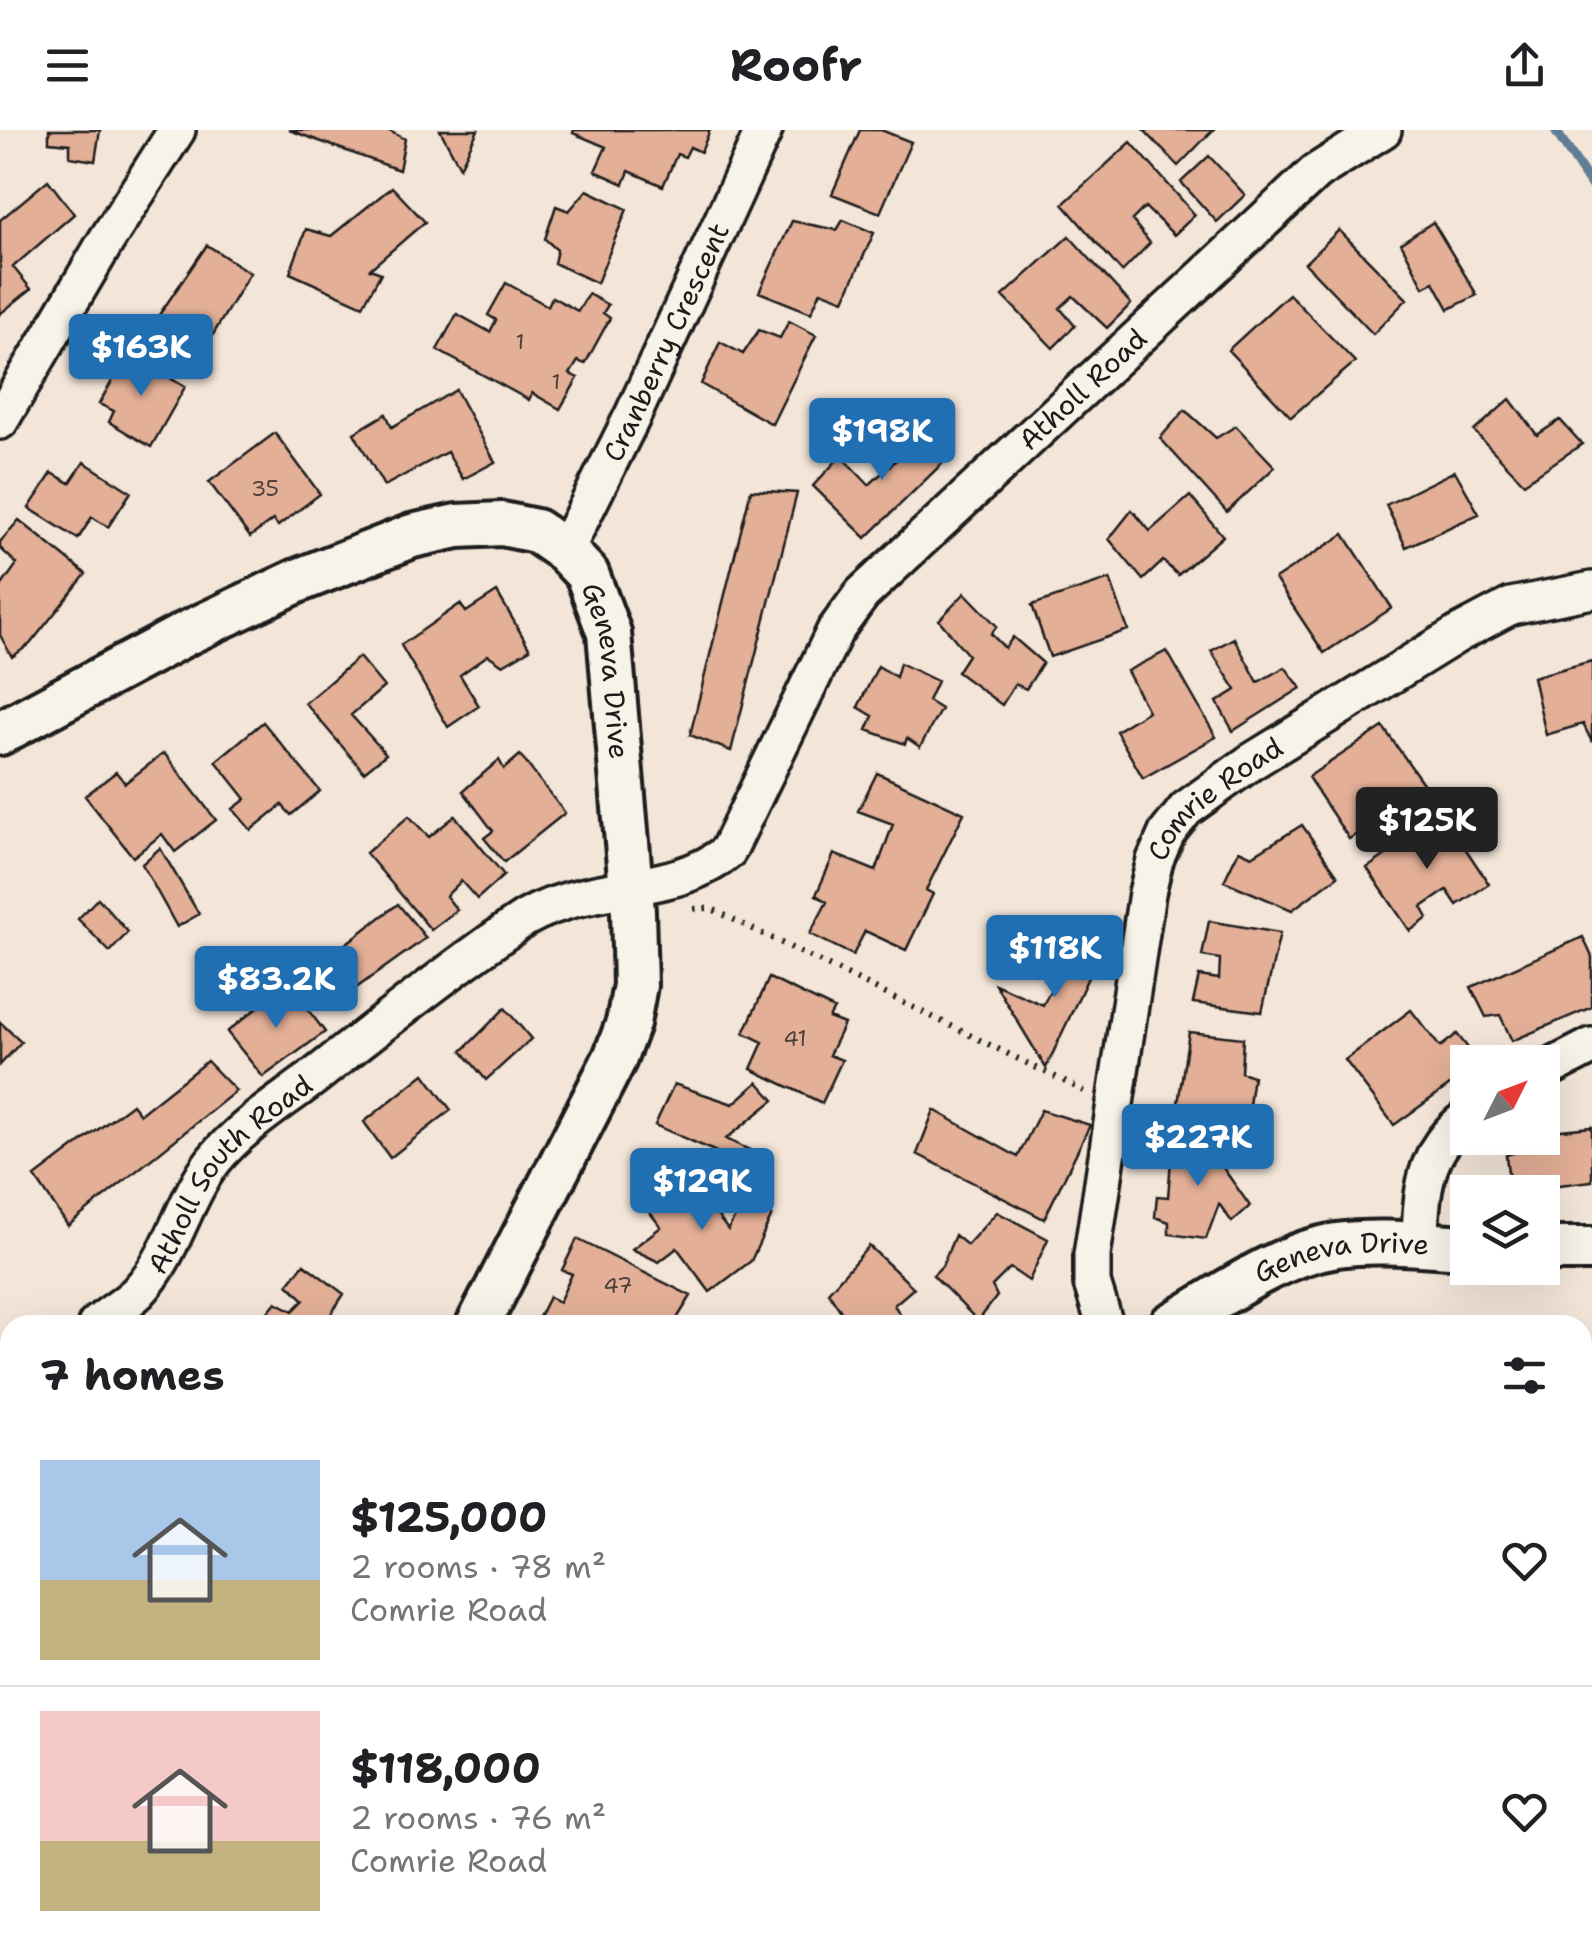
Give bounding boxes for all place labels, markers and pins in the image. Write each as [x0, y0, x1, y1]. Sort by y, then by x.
pin: $163K [71, 314, 211, 399]
pin: $198K [812, 398, 952, 483]
pin: $125K [1357, 787, 1497, 872]
pin: $118K [985, 915, 1125, 1000]
pin: $83.2K [195, 946, 357, 1031]
pin: $227K [1128, 1104, 1268, 1189]
pin: $129K [632, 1148, 772, 1233]

